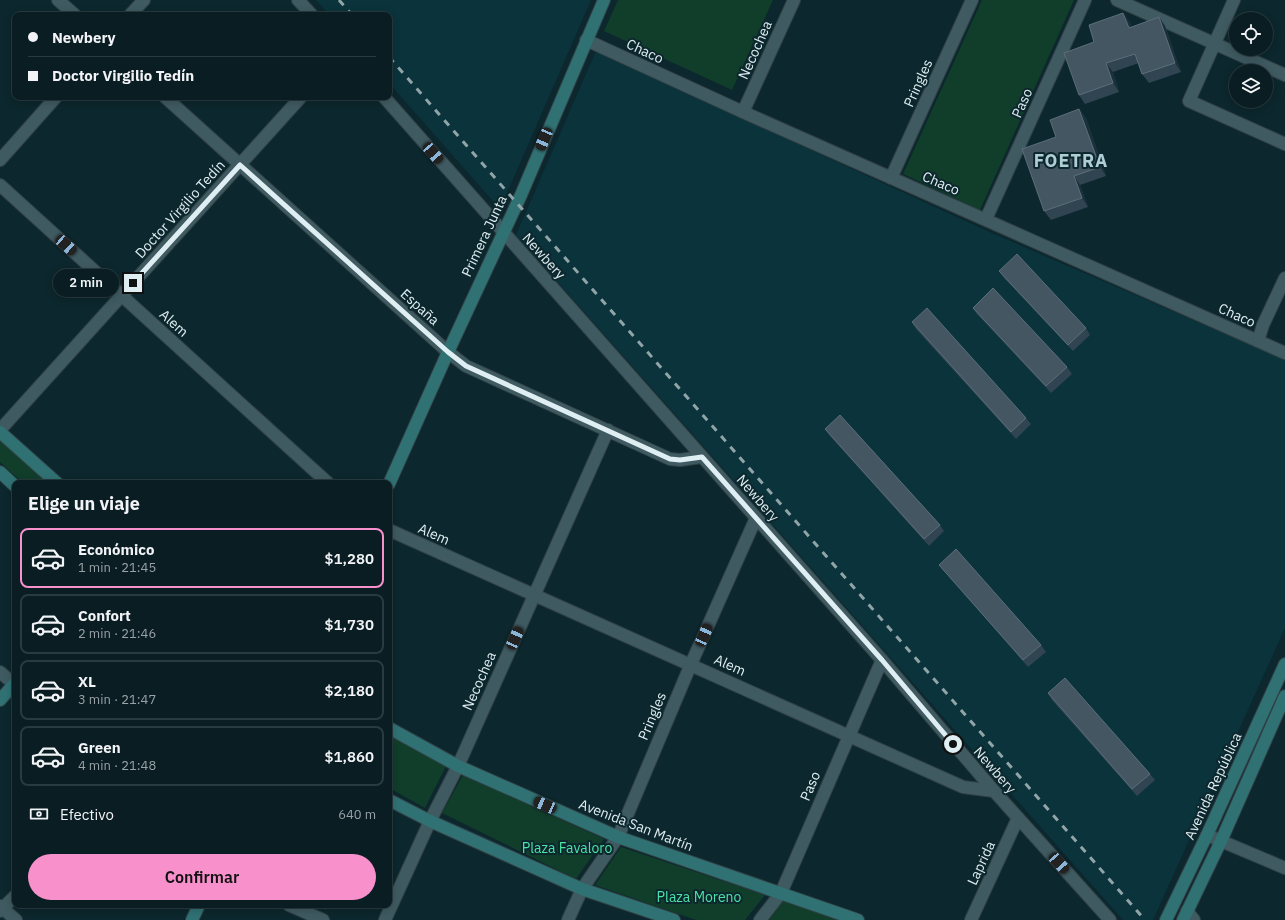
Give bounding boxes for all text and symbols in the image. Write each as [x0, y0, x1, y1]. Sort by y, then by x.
map controls [1229, 12, 1273, 108]
button: locate [1229, 12, 1273, 56]
street label: Necochea [734, 17, 776, 82]
text: Newbery [52, 28, 116, 47]
street label: Chaco [624, 35, 667, 67]
street label: Pringles [899, 56, 937, 110]
button: layers [1229, 64, 1273, 108]
text: Doctor Virgilio Tedín [52, 66, 194, 85]
street label: Paso [1008, 85, 1036, 121]
car [534, 126, 554, 152]
car [421, 140, 445, 166]
district label: FOETRA [1034, 149, 1108, 172]
street label: Doctor Virgilio Tedín [131, 156, 229, 262]
street label: Chaco [920, 167, 963, 199]
street label: Primera Junta [457, 192, 511, 280]
street label: Newbery [518, 229, 570, 283]
car [53, 233, 79, 257]
callout: 2 min [53, 269, 119, 297]
text: 2 min [69, 274, 103, 291]
route end [124, 274, 142, 292]
street label: España [397, 285, 444, 329]
street label: Chaco [1216, 299, 1259, 331]
street label: Alem [156, 305, 192, 341]
street label: Newbery [733, 471, 783, 525]
text: Elige un viaje [28, 492, 140, 515]
street label: Alem [415, 519, 453, 549]
icon: car [30, 540, 66, 576]
text: Económico [78, 540, 154, 559]
text: $1,280 [325, 549, 374, 568]
text: 1 min · 21:45 [78, 559, 156, 576]
icon: car [30, 606, 66, 642]
text: Confort [78, 606, 131, 625]
text: $1,730 [325, 615, 374, 634]
car [694, 622, 714, 648]
text: 2 min · 21:46 [78, 625, 156, 642]
car [505, 625, 525, 651]
street label: Necochea [458, 648, 500, 713]
street label: Alem [711, 650, 749, 680]
icon: car [30, 672, 66, 708]
text: XL [78, 672, 96, 691]
text: $2,180 [325, 681, 374, 700]
street label: Pringles [634, 689, 670, 743]
text: 3 min · 21:47 [78, 691, 156, 708]
street label: Avenida República [1180, 729, 1246, 842]
route start [944, 735, 962, 753]
icon: car [30, 738, 66, 774]
text: Green [78, 738, 121, 757]
street label: Newbery [970, 743, 1020, 797]
text: $1,860 [325, 747, 374, 766]
text: 4 min · 21:48 [78, 757, 156, 774]
street label: Paso [796, 768, 824, 804]
car [532, 795, 558, 815]
street label: Avenida San Martín [576, 795, 696, 855]
icon: cash [28, 803, 50, 825]
text: Efectivo [60, 805, 114, 824]
text: 640 m [338, 806, 376, 823]
street label: Laprida [963, 838, 999, 888]
park label: Plaza Favaloro [522, 839, 612, 857]
car [1047, 850, 1071, 876]
button: Confirmar [28, 854, 376, 900]
park label: Plaza Moreno [657, 888, 742, 906]

